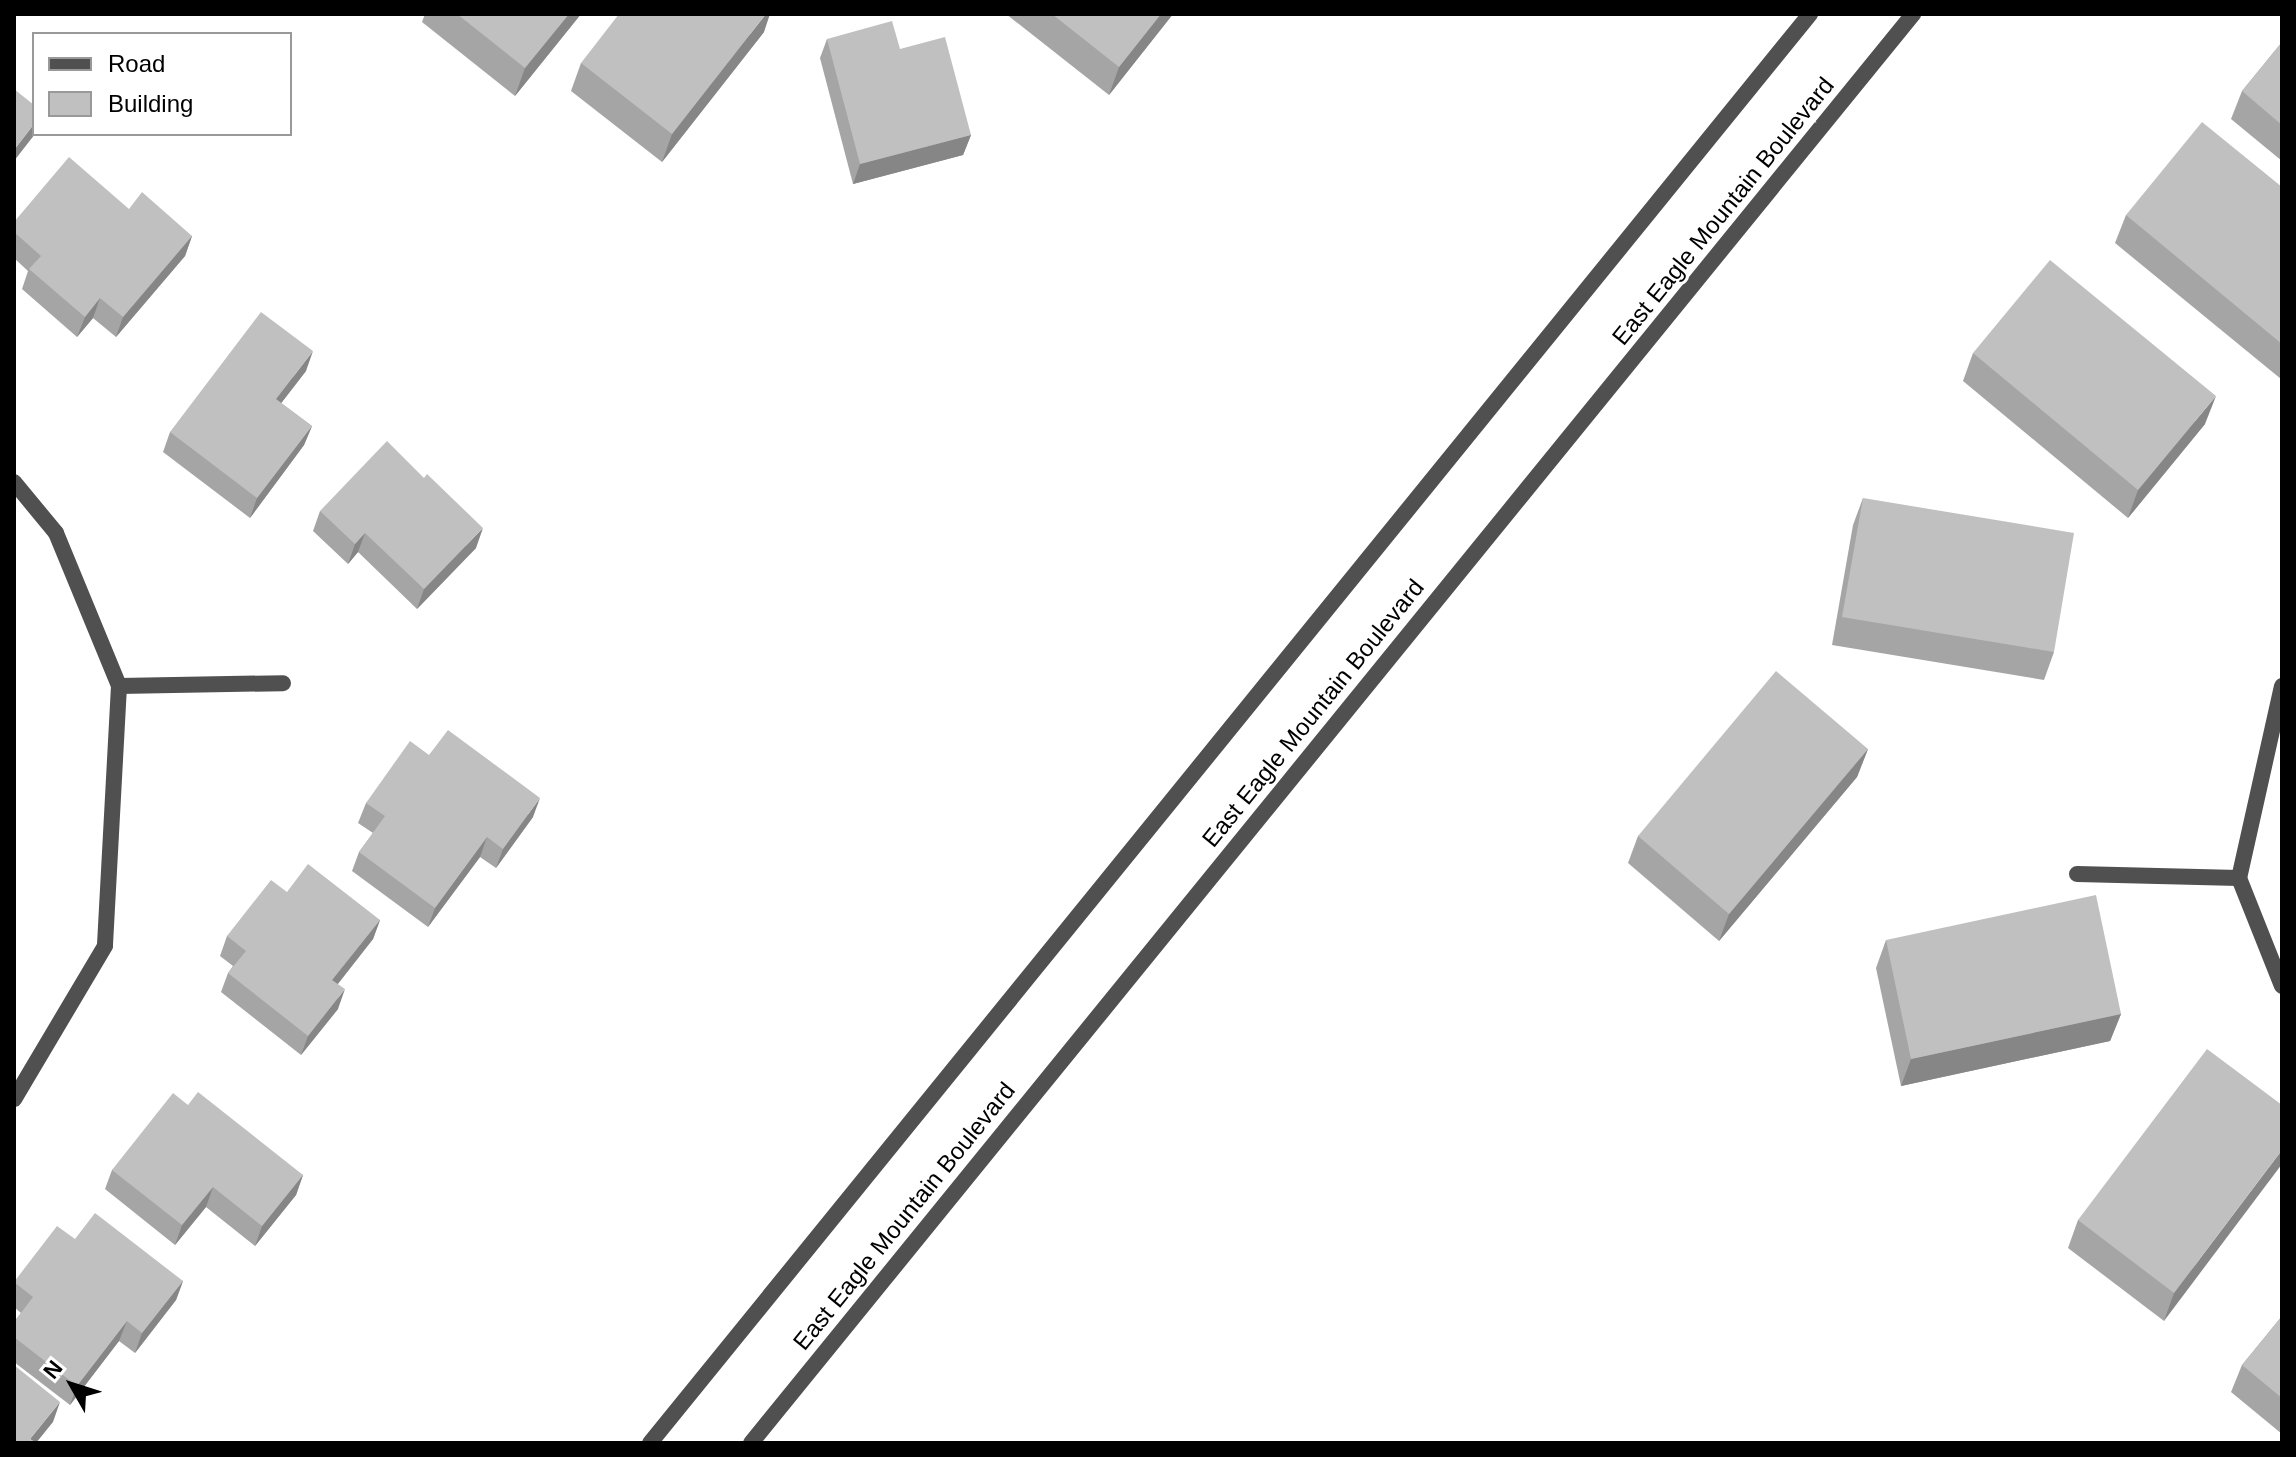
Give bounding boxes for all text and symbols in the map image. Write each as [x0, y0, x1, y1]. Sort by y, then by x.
legend [32, 32, 292, 136]
text: Road [108, 50, 165, 77]
street label: East Eagle Mountain Boulevard [1606, 71, 1840, 351]
text: Building [108, 90, 193, 117]
street label: East Eagle Mountain Boulevard [1196, 573, 1430, 853]
street label: East Eagle Mountain Boulevard [787, 1076, 1021, 1356]
north arrow [32, 1345, 112, 1425]
text: N [38, 1356, 68, 1384]

